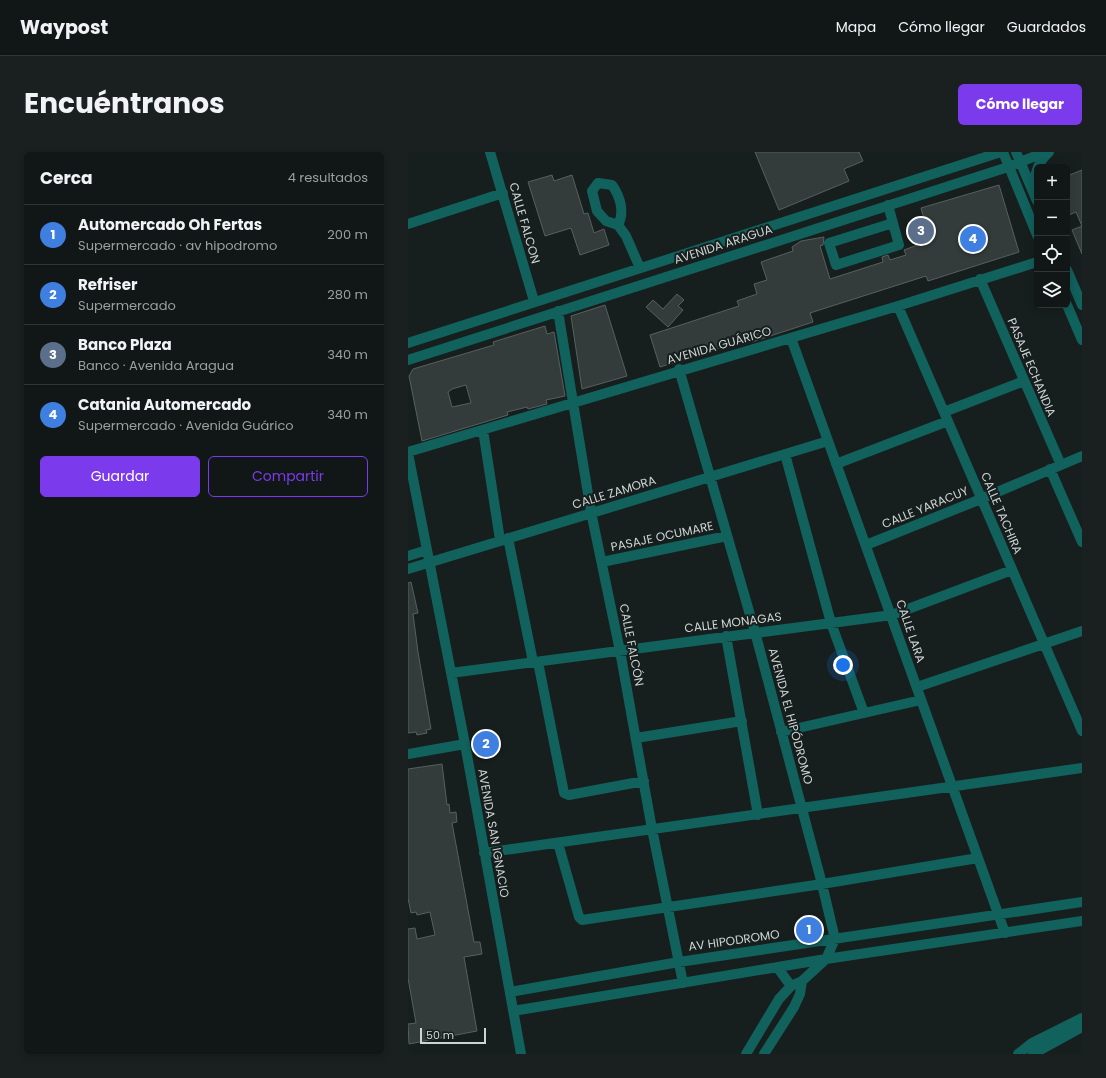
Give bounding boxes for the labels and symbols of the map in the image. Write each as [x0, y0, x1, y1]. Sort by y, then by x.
street label: CALLE FALCON [505, 181, 545, 265]
pin: 3 [908, 216, 934, 246]
street label: AVENIDA ARAGUA [672, 220, 774, 268]
pin: 4 [960, 224, 986, 254]
street label: PASAJE ECHANDIA [1004, 315, 1060, 419]
street label: AVENIDA GUÁRICO [665, 322, 773, 368]
street label: CALLE TACHIRA [977, 469, 1027, 557]
street label: CALLE ZAMORA [570, 471, 658, 513]
street label: CALLE YARACUY [879, 482, 971, 532]
street label: PASAJE OCUMARE [609, 517, 715, 555]
street label: CALLE LARA [892, 597, 930, 665]
street label: CALLE FALCÓN [616, 602, 648, 688]
street label: CALLE MONAGAS [683, 608, 783, 636]
street label: AVENIDA EL HIPÓDROMO [765, 646, 817, 786]
your location [833, 655, 853, 675]
pin: 2 [473, 729, 499, 759]
street label: AVENIDA SAN IGNACIO [474, 767, 514, 899]
pin: 1 [796, 915, 822, 945]
street label: AV HIPODROMO [687, 925, 781, 955]
scale bar [420, 1026, 486, 1045]

